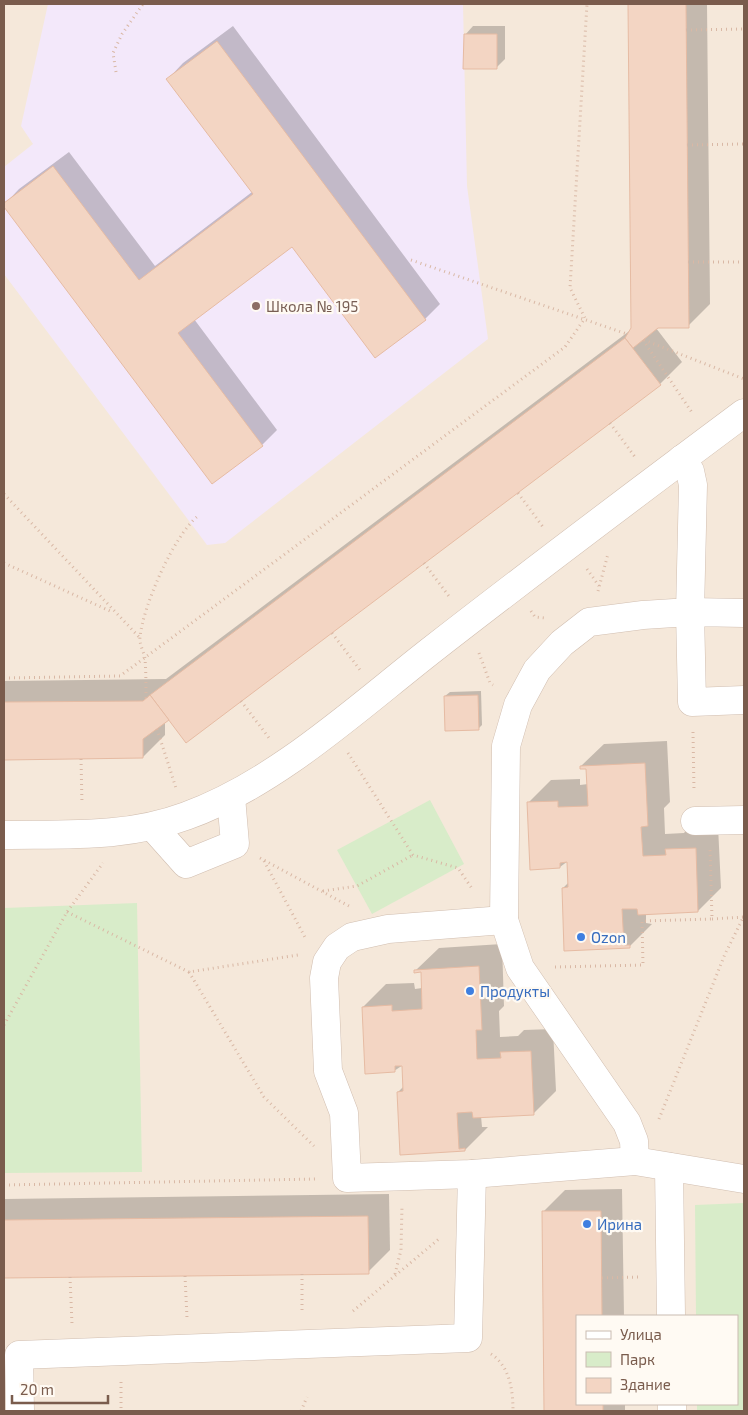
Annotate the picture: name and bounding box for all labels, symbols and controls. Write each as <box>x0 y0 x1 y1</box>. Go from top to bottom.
place label: Школа № 195 <box>266 297 358 315</box>
marker: Школа № 195 <box>250 300 262 312</box>
place label: Ozon <box>591 928 626 946</box>
marker: Ozon <box>575 931 587 943</box>
place label: Продукты <box>480 982 550 1001</box>
marker: Продукты <box>464 985 476 997</box>
place label: Ирина <box>597 1215 642 1233</box>
marker: Ирина <box>581 1218 593 1230</box>
legend <box>576 1315 738 1405</box>
text: Улица <box>620 1325 662 1343</box>
text: Парк <box>620 1350 655 1368</box>
scale bar <box>12 1372 109 1404</box>
text: Здание <box>620 1375 671 1393</box>
text: 20 m <box>20 1380 54 1398</box>

